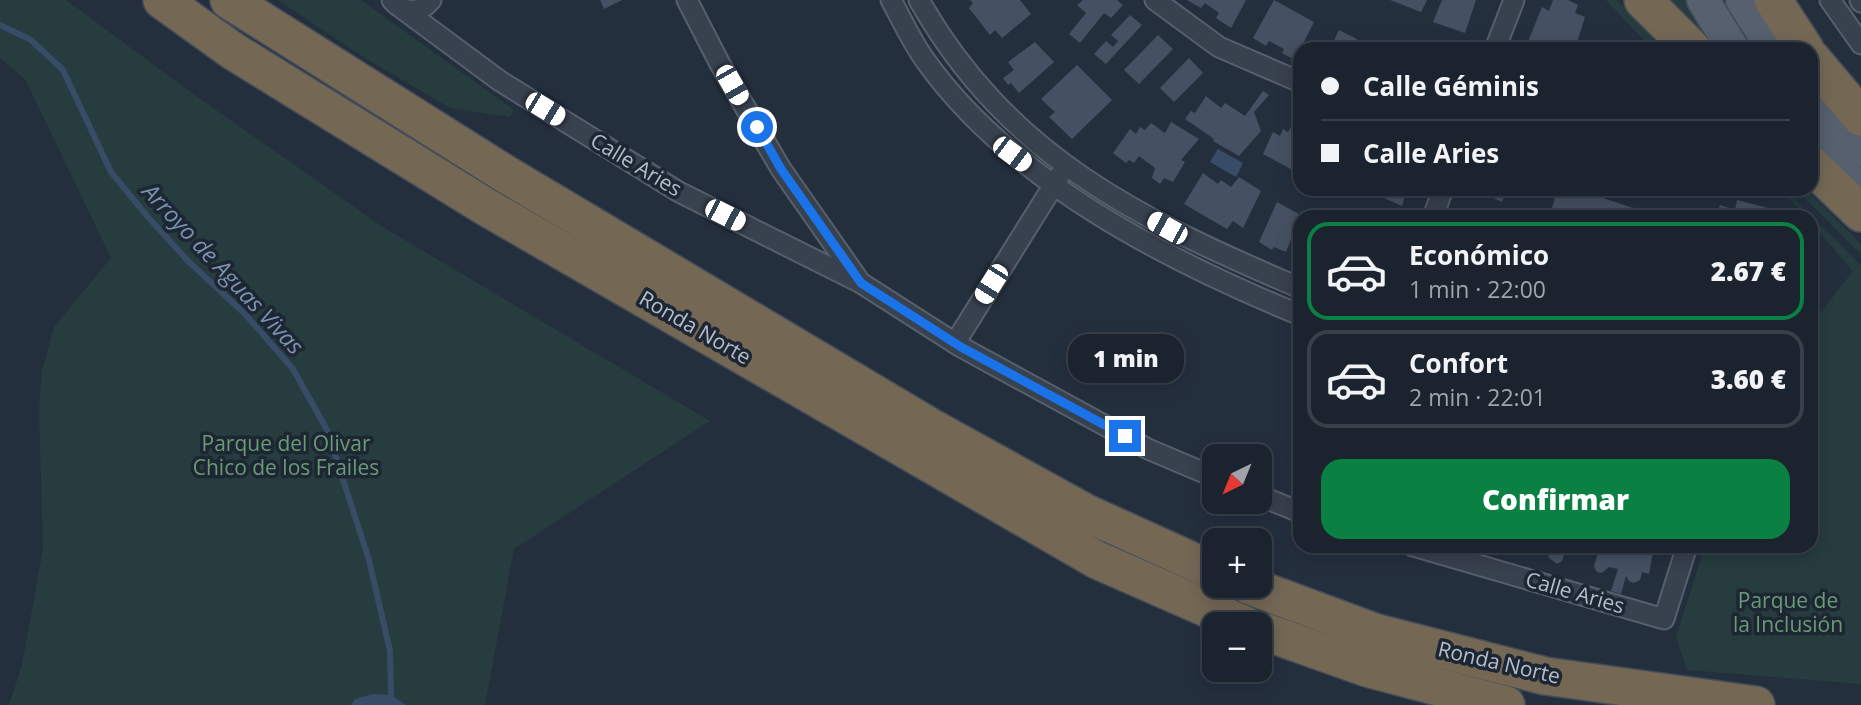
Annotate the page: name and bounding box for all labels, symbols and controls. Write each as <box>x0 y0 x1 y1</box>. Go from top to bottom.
car <box>713 62 752 108</box>
text: Calle Géminis <box>1363 68 1539 104</box>
car <box>522 89 569 129</box>
route start <box>741 111 773 143</box>
street label: Calle Aries <box>586 126 687 202</box>
car <box>989 133 1036 175</box>
text: Calle Aries <box>1363 135 1499 171</box>
water label: Arroyo de Aguas Vivas <box>135 174 312 361</box>
car <box>702 196 749 234</box>
car <box>1144 209 1191 247</box>
text: Económico <box>1409 237 1549 273</box>
icon: car <box>1325 240 1388 303</box>
text: 2.67 € <box>1711 253 1786 289</box>
car <box>971 261 1012 307</box>
text: 1 min · 22:00 <box>1409 273 1546 305</box>
street label: Ronda Norte <box>634 284 757 370</box>
callout: 1 min <box>1067 334 1183 384</box>
text: 1 min <box>1093 342 1159 374</box>
text: Confort <box>1409 345 1508 381</box>
icon: car <box>1325 348 1388 411</box>
text: 3.60 € <box>1711 361 1786 397</box>
text: 2 min · 22:01 <box>1409 381 1546 413</box>
route end <box>1109 420 1141 452</box>
park label: Parque del Olivar Chico de los Frailes <box>193 429 379 481</box>
north arrow <box>1202 444 1272 514</box>
map controls <box>1202 444 1272 682</box>
button: Confirmar <box>1321 459 1790 539</box>
button: + <box>1202 528 1272 598</box>
street label: Calle Aries <box>1523 565 1628 620</box>
park label: Parque de la Inclusión <box>1733 586 1843 638</box>
button: − <box>1202 612 1272 682</box>
street label: Ronda Norte <box>1435 634 1563 690</box>

